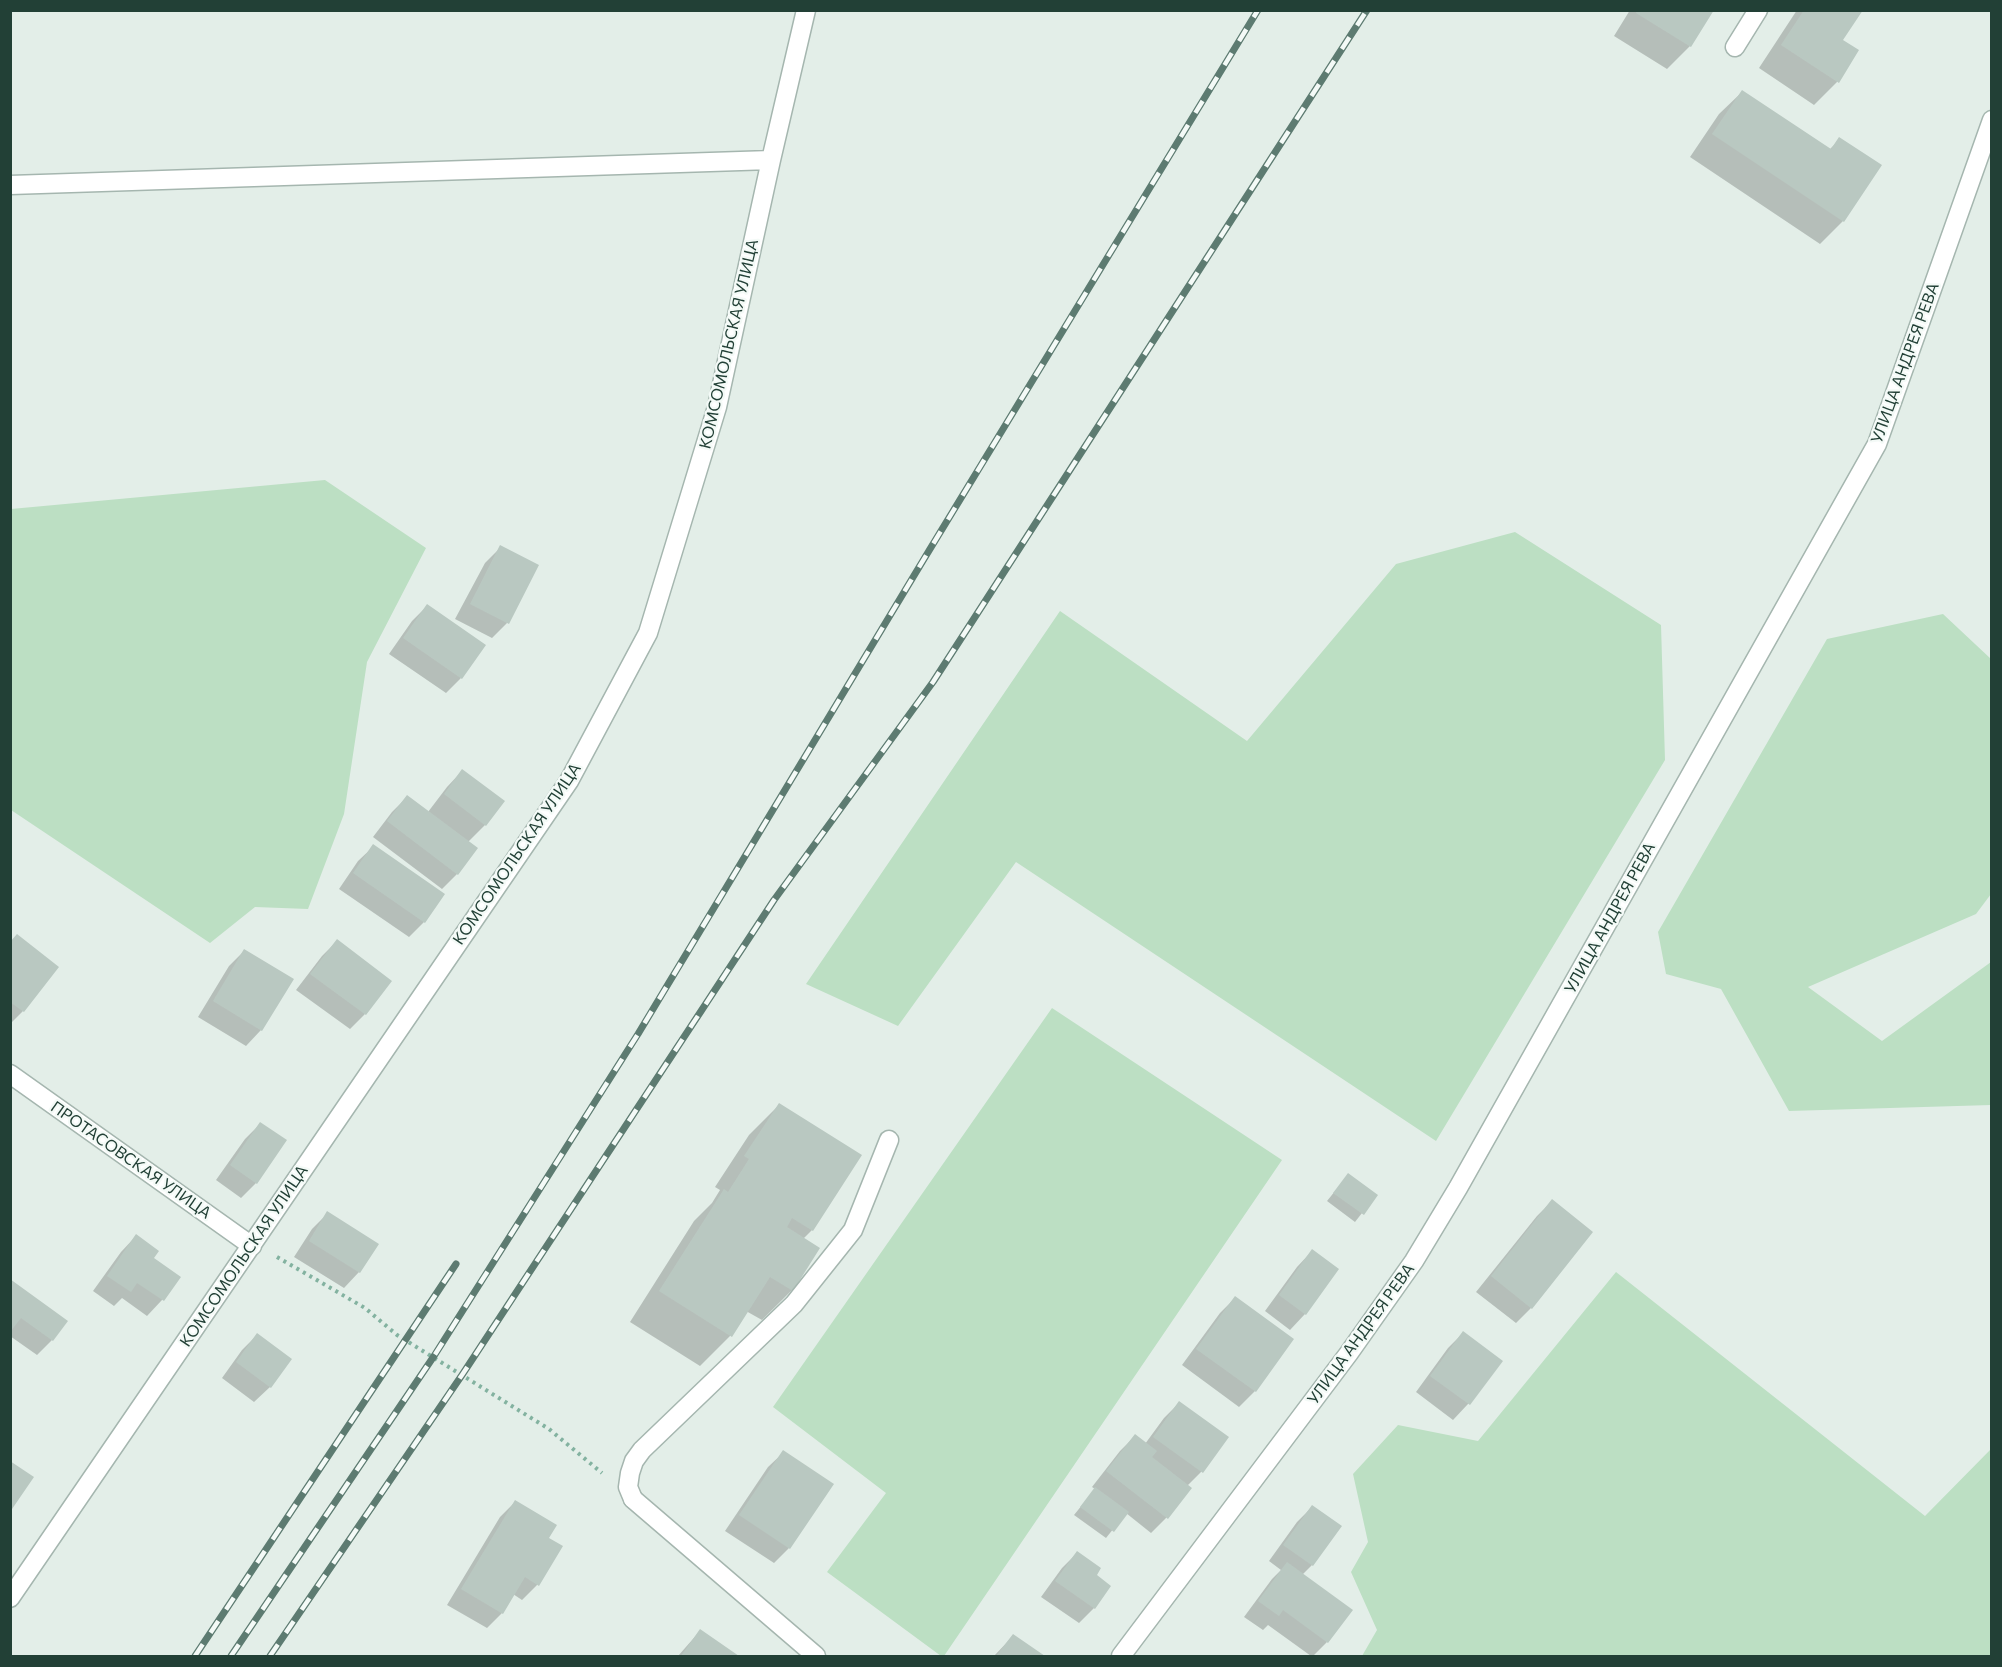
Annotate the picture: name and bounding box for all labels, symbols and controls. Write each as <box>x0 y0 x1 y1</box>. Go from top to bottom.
street label: КОМСОМОЛЬСКАЯ УЛИЦА <box>695 237 763 451</box>
street label: УЛИЦА АНДРЕЯ РЕВА <box>1867 280 1943 446</box>
street label: КОМСОМОЛЬСКАЯ УЛИЦА <box>449 760 585 948</box>
street label: УЛИЦА АНДРЕЯ РЕВА <box>1561 839 1659 997</box>
street label: ПРОТАСОВСКАЯ УЛИЦА <box>47 1097 215 1223</box>
street label: КОМСОМОЛЬСКАЯ УЛИЦА <box>176 1162 312 1350</box>
street label: УЛИЦА АНДРЕЯ РЕВА <box>1303 1260 1419 1408</box>

